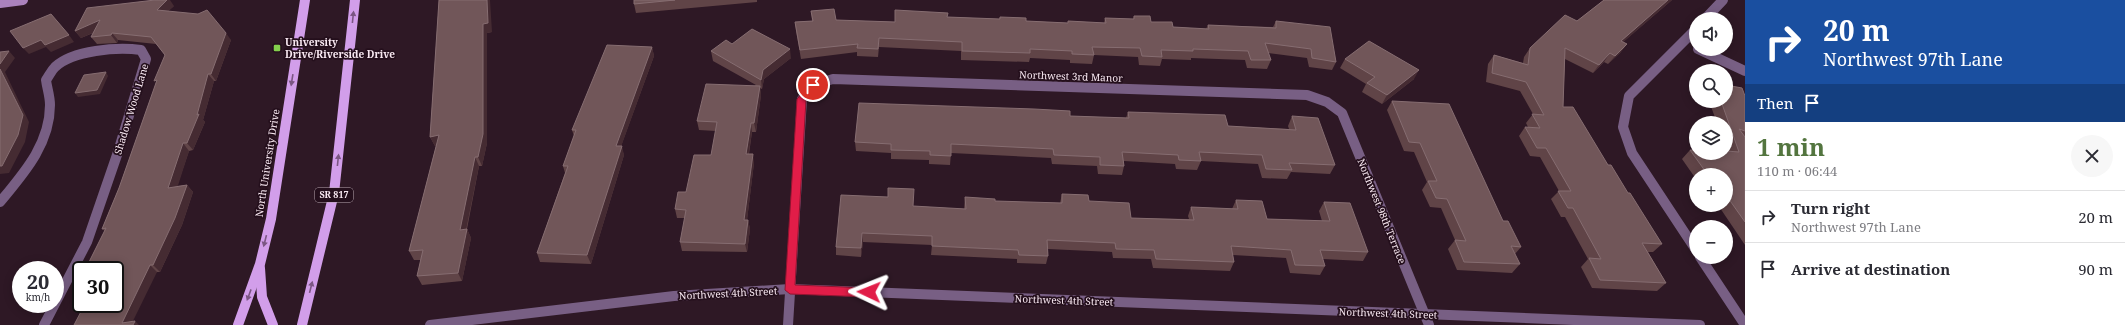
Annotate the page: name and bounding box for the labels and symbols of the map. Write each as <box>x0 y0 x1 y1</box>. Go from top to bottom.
one-way arrow <box>350 11 356 23</box>
place label: University Drive/Riverside Drive <box>285 35 395 61</box>
marker: University Drive/Riverside Drive <box>272 43 282 53</box>
street label: Shadow Wood Lane <box>111 62 151 156</box>
street label: Northwest 3rd Manor <box>1019 67 1123 85</box>
pin <box>796 68 830 102</box>
one-way arrow <box>289 74 295 86</box>
street label: North University Drive <box>252 108 282 218</box>
one-way arrow <box>335 154 341 166</box>
street label: Northwest 98th Terrace <box>1354 156 1410 266</box>
road number: SR 817 <box>315 188 353 202</box>
one-way arrow <box>262 235 268 248</box>
speed limit sign: 30 <box>72 261 124 313</box>
position arrow <box>848 271 890 313</box>
one-way arrow <box>309 281 315 293</box>
street label: Northwest 4th Street <box>678 283 778 303</box>
one-way arrow <box>246 289 252 301</box>
street label: Northwest 4th Street <box>1015 291 1114 309</box>
street label: Northwest 4th Street <box>1339 304 1438 322</box>

